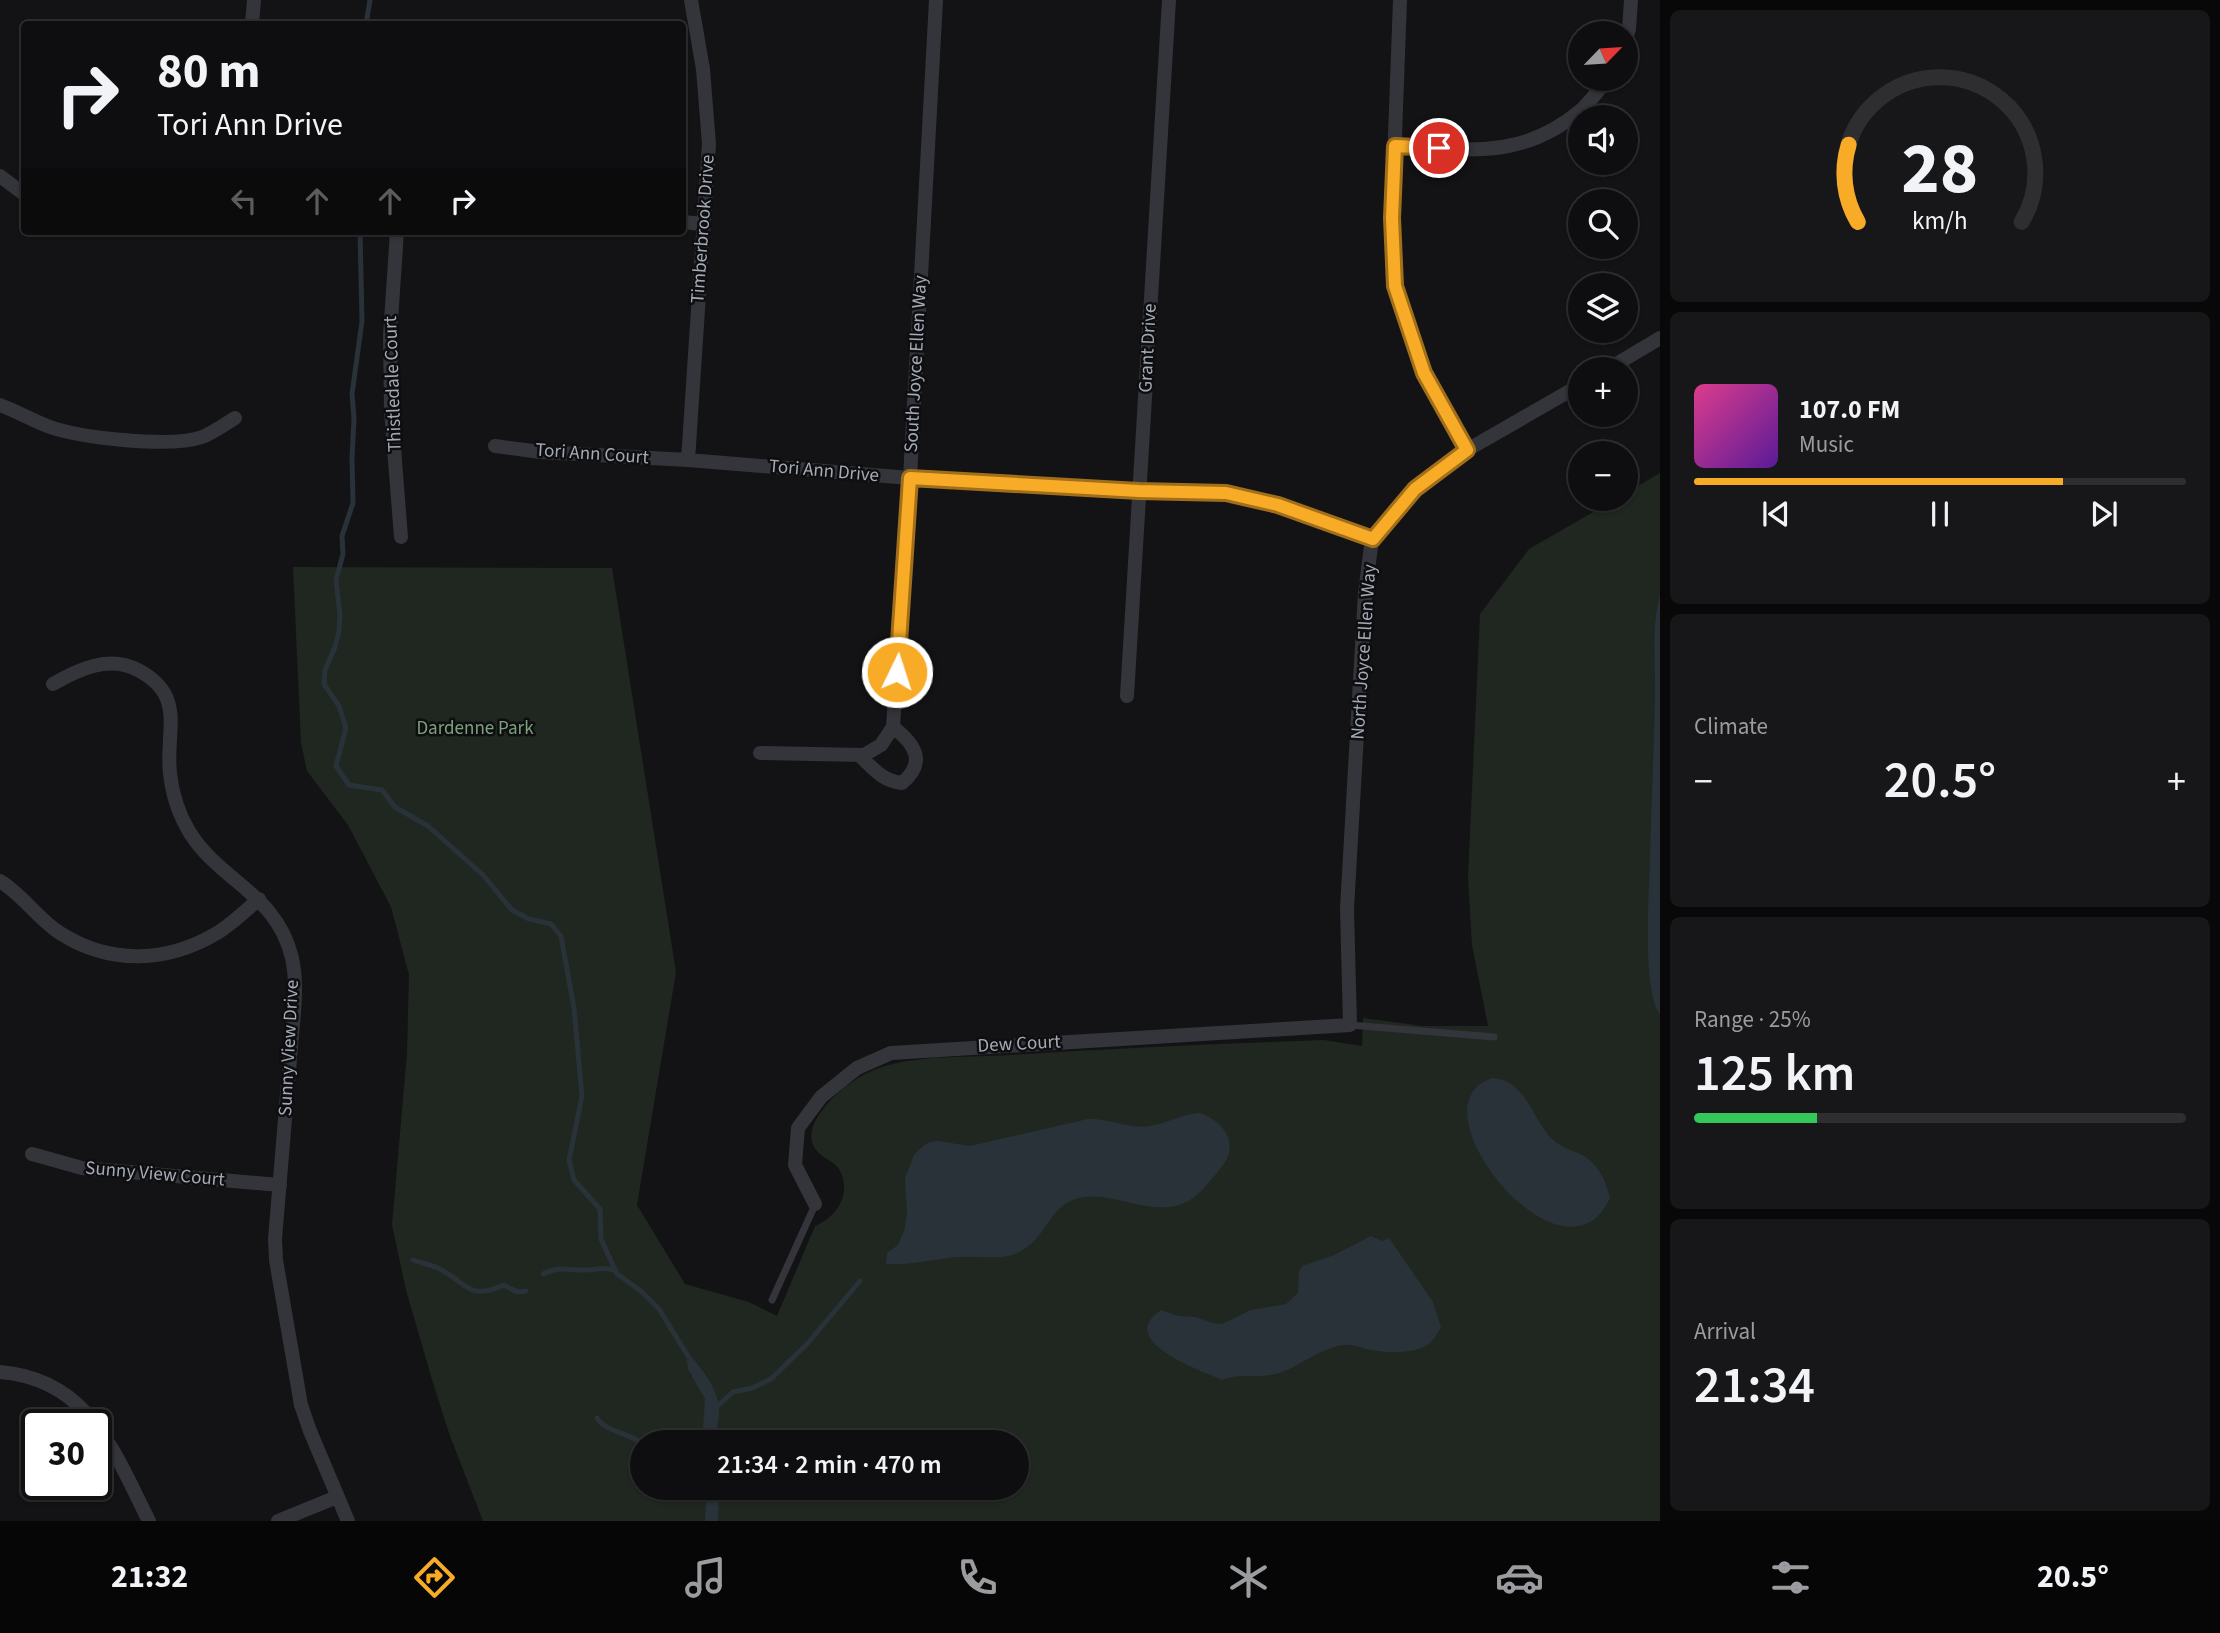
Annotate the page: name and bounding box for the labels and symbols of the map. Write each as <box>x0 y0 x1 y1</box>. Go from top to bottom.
north arrow <box>1568 21 1638 91</box>
pin <box>1409 118 1469 178</box>
street label: Timberbrook Drive <box>684 154 722 304</box>
street label: South Joyce Ellen Way <box>898 275 934 453</box>
street label: Grant Drive <box>1132 303 1164 393</box>
street label: Thistledale Court <box>377 315 409 453</box>
street label: Tori Ann Court <box>534 437 650 471</box>
street label: Tori Ann Drive <box>768 453 880 489</box>
street label: North Joyce Ellen Way <box>1344 563 1384 741</box>
position arrow <box>860 635 934 709</box>
park label: Dardenne Park <box>416 715 534 742</box>
street label: Sunny View Drive <box>272 979 306 1117</box>
street label: Dew Court <box>977 1028 1062 1060</box>
street label: Sunny View Court <box>84 1154 226 1194</box>
speed limit sign: 30 <box>21 1409 112 1500</box>

